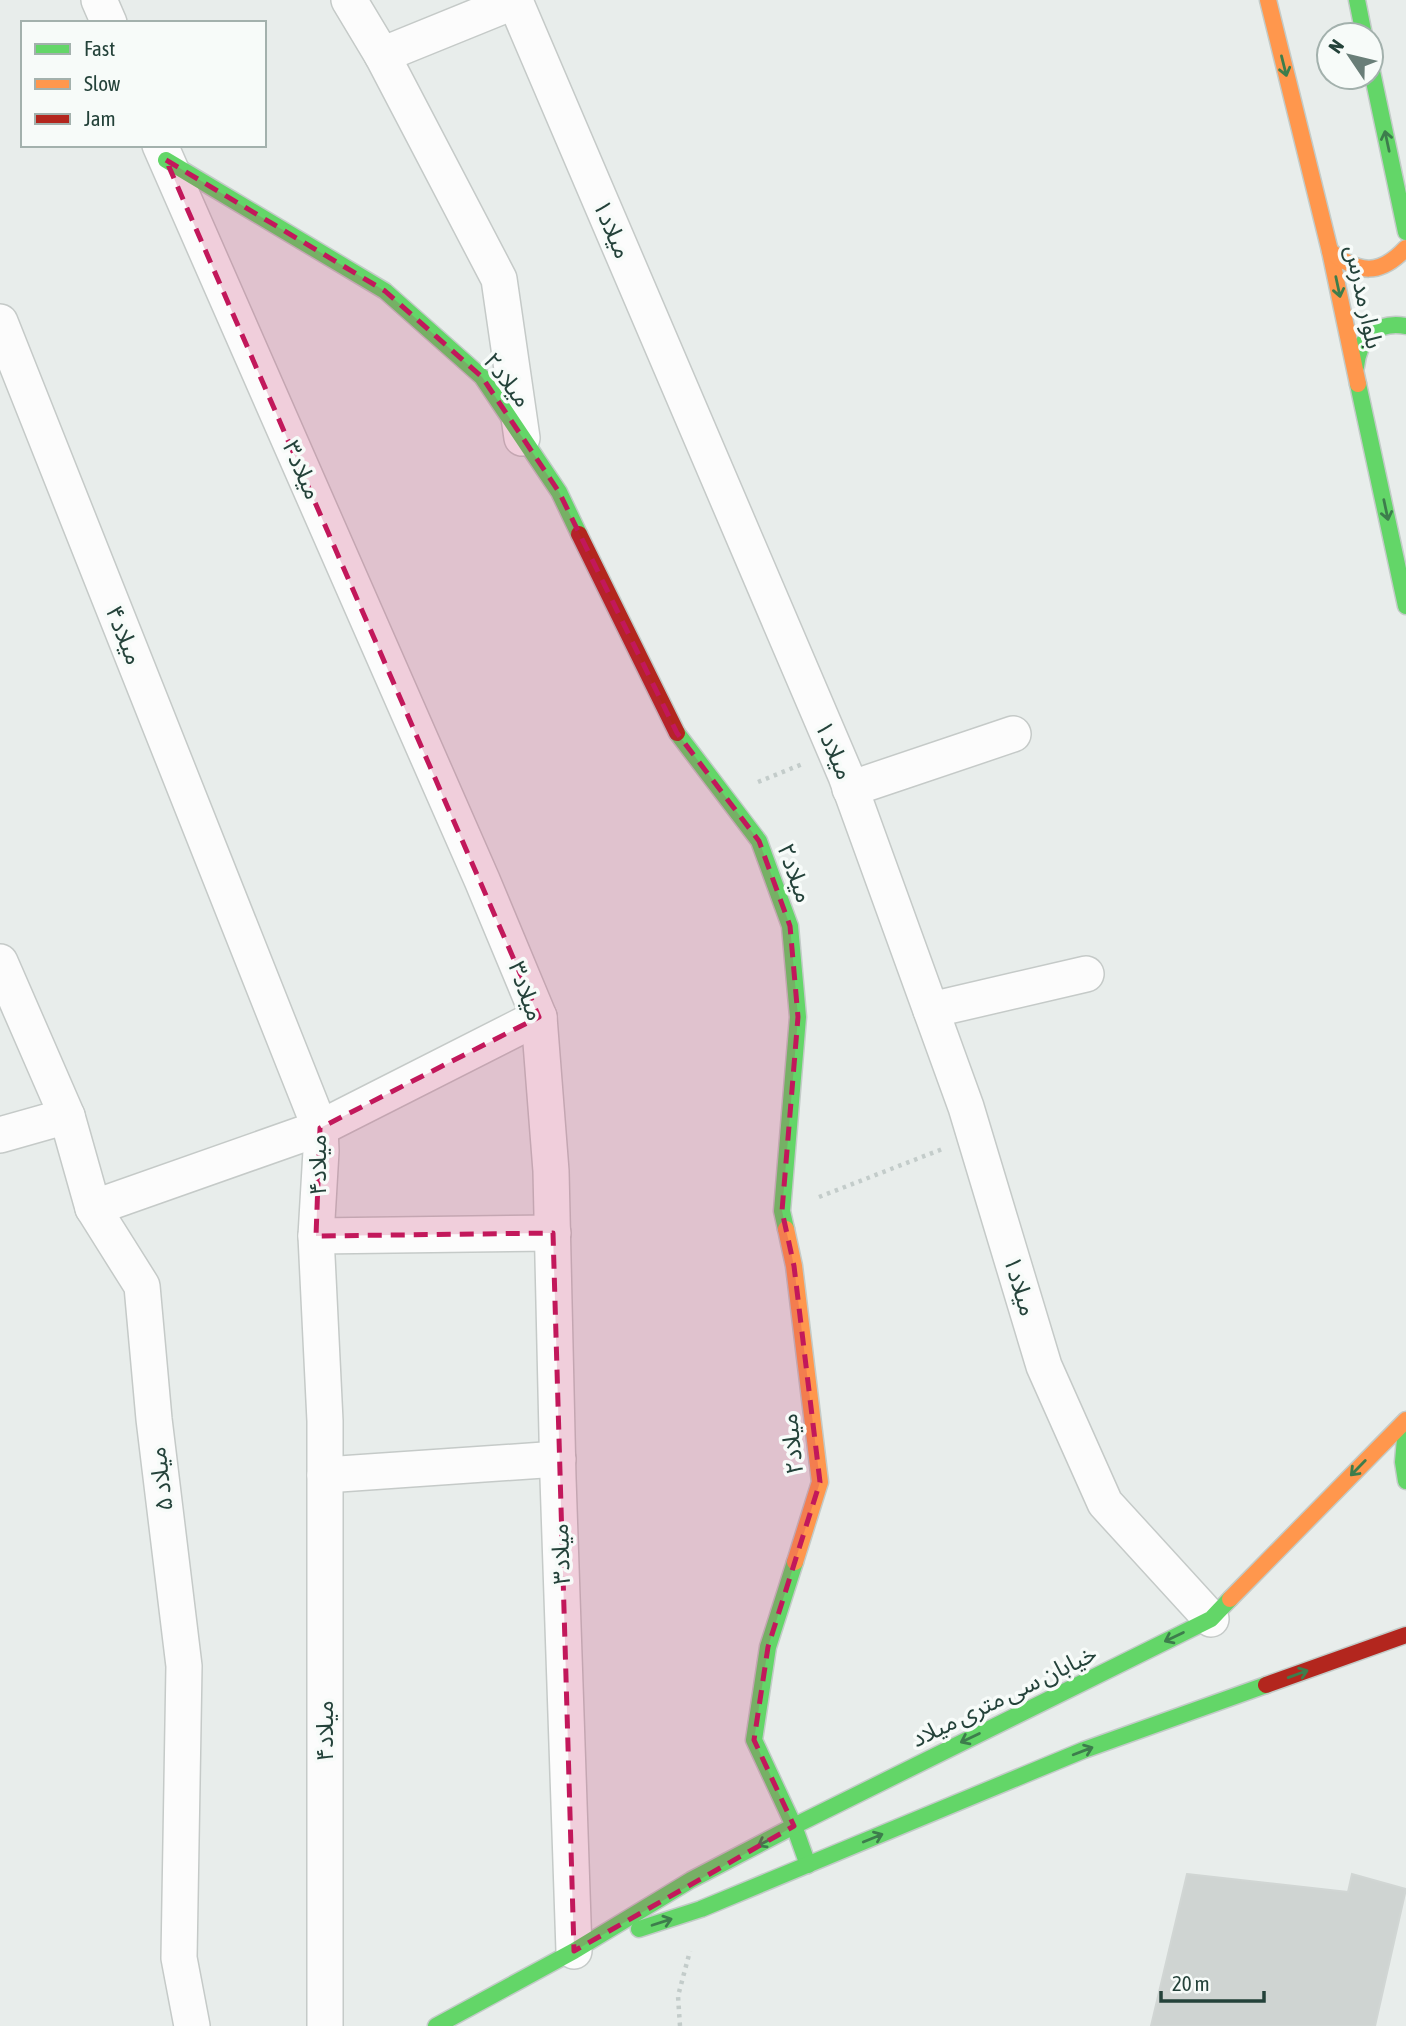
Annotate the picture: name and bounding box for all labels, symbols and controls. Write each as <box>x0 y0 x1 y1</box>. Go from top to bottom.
legend <box>21 21 266 147</box>
north arrow <box>1315 21 1385 91</box>
text: N <box>1324 35 1348 57</box>
text: Fast <box>84 36 115 60</box>
one-way arrow <box>1278 54 1291 77</box>
text: Slow <box>84 71 121 95</box>
text: Jam <box>84 106 116 130</box>
one-way arrow <box>1379 130 1393 153</box>
street label: میلاد۱ <box>588 195 637 262</box>
street label: بلوار مدرس <box>1339 243 1389 351</box>
one-way arrow <box>1332 275 1346 298</box>
street label: میلاد۲ <box>478 347 537 412</box>
street label: میلاد۳ <box>278 436 327 503</box>
one-way arrow <box>1379 498 1393 521</box>
street label: میلاد۴ <box>100 601 148 668</box>
street label: میلاد۱ <box>810 716 859 783</box>
street label: میلاد۲ <box>772 839 819 906</box>
street label: میلاد۳ <box>503 957 550 1024</box>
street label: میلاد۴ <box>304 1134 331 1196</box>
street label: میلاد۱ <box>999 1253 1042 1319</box>
street label: میلاد۲ <box>775 1412 808 1476</box>
street label: میلاد ۵ <box>143 1445 178 1513</box>
one-way arrow <box>1350 1460 1367 1477</box>
street label: میلاد۳ <box>546 1523 575 1585</box>
one-way arrow <box>1164 1631 1185 1645</box>
street label: خیابان سی متری میلاد <box>907 1639 1101 1753</box>
one-way arrow <box>1286 1667 1308 1679</box>
street label: میلاد۴ <box>311 1700 338 1762</box>
one-way arrow <box>960 1732 981 1746</box>
one-way arrow <box>1072 1743 1094 1756</box>
one-way arrow <box>862 1830 883 1843</box>
one-way arrow <box>757 1834 777 1848</box>
one-way arrow <box>651 1915 673 1928</box>
scale bar <box>1161 1960 1264 2004</box>
text: 20 m <box>1172 1971 1210 1995</box>

